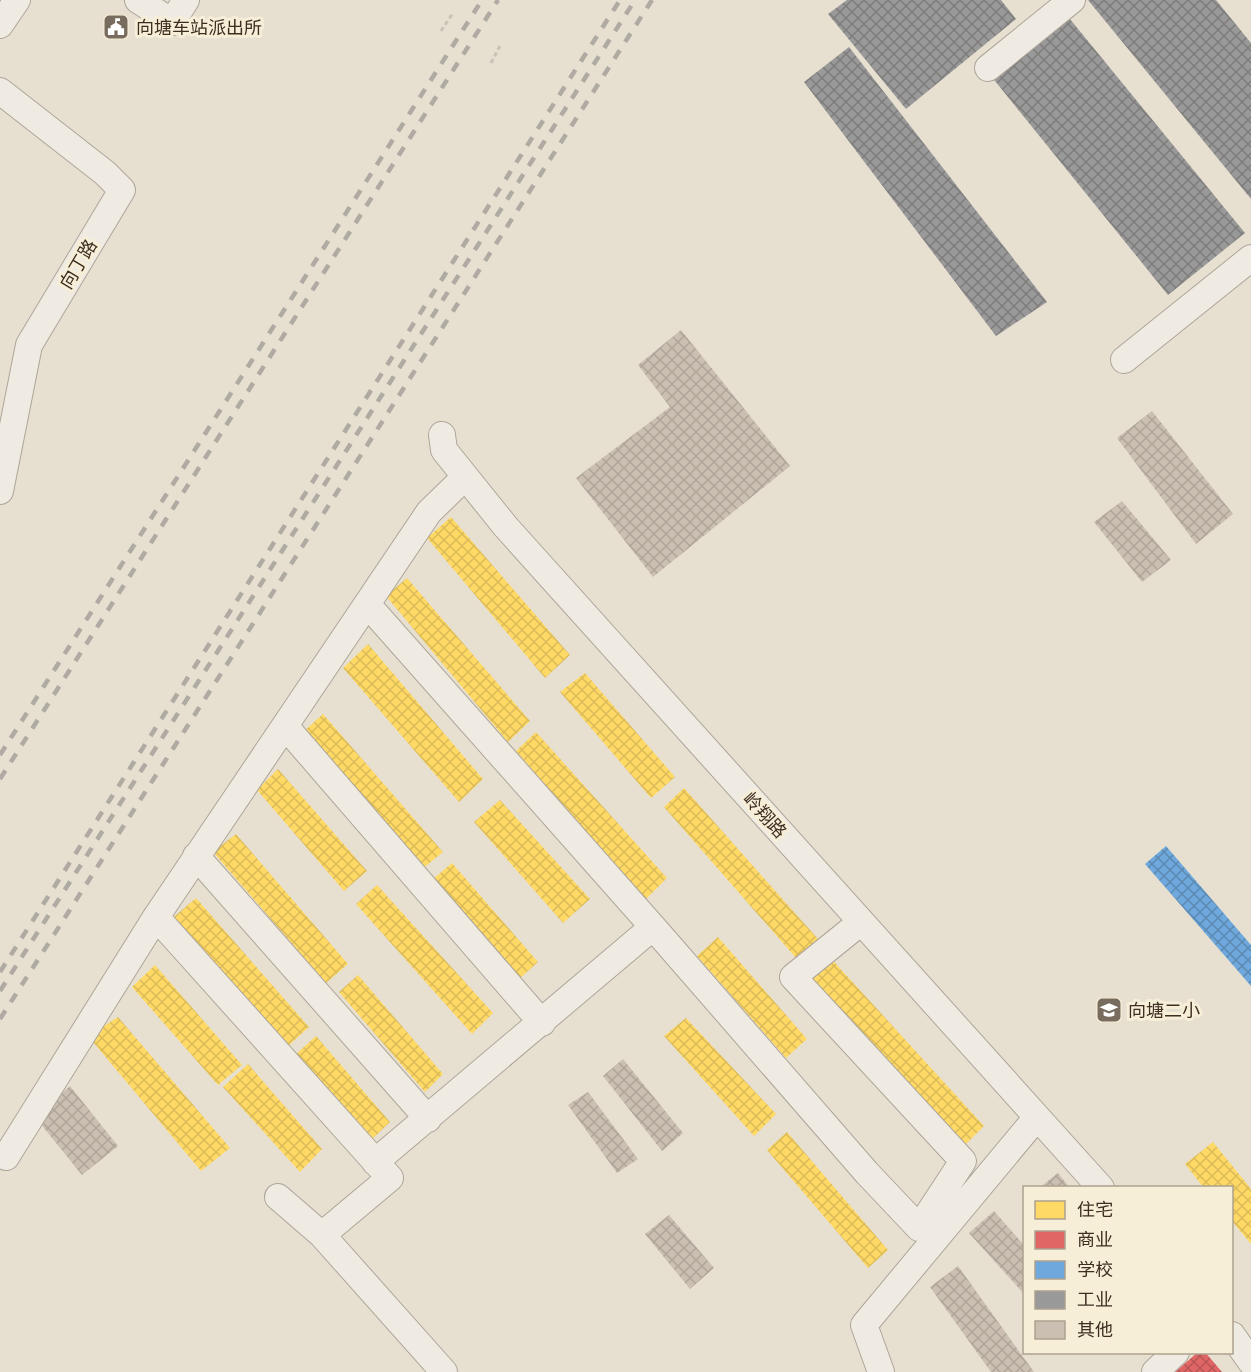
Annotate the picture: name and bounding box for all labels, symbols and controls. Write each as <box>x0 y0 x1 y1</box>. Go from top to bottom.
public building icon: 向塘车站派出所 <box>101 12 131 42</box>
place label: 向塘车站派出所 <box>136 16 262 39</box>
street label: 向丁路 <box>54 235 102 293</box>
street label: 岭翔路 <box>738 787 792 843</box>
school or university icon: 向塘二小 <box>1094 995 1124 1025</box>
place label: 向塘二小 <box>1128 999 1200 1022</box>
legend <box>1023 1186 1233 1354</box>
text: 住宅 <box>1077 1198 1113 1221</box>
text: 商业 <box>1077 1228 1113 1251</box>
text: 学校 <box>1077 1258 1113 1281</box>
text: 工业 <box>1077 1288 1113 1311</box>
text: 其他 <box>1077 1318 1113 1341</box>

